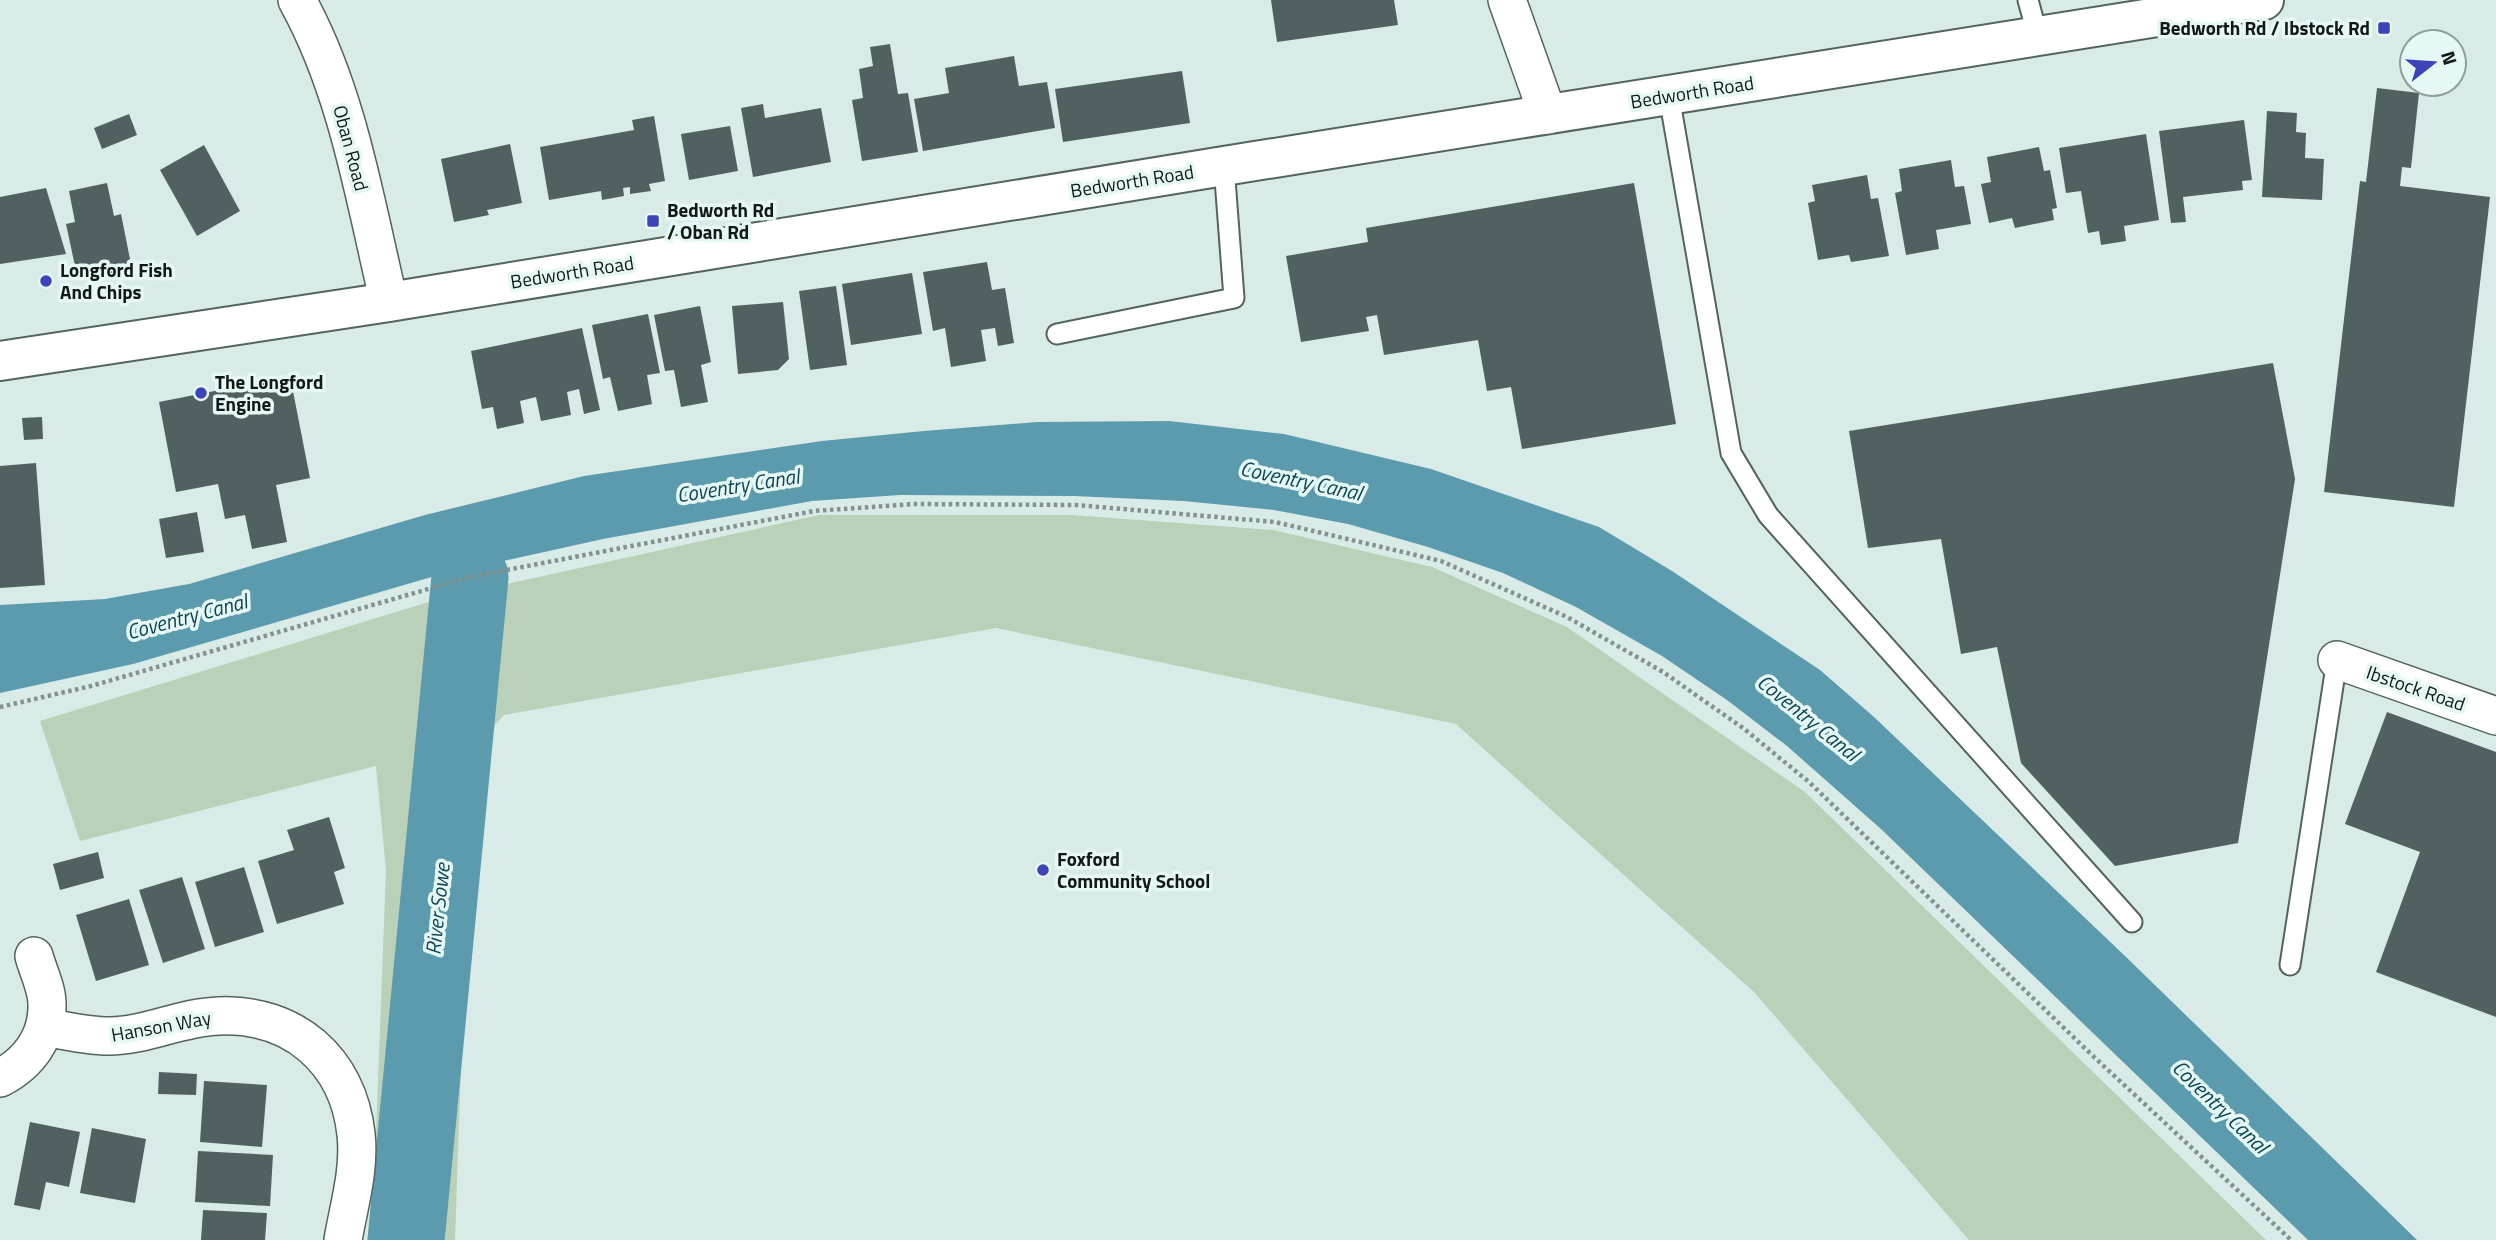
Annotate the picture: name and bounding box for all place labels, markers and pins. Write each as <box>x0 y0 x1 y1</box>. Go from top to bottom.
place label: Bedworth Rd / Ibstock Rd <box>2159 13 2370 42</box>
marker: Bedworth Rd / Ibstock Rd <box>2376 20 2392 36</box>
place label: Bedworth Rd / Oban Rd <box>667 195 774 246</box>
marker: Bedworth Rd / Oban Rd <box>645 213 661 229</box>
place label: Longford Fish And Chips <box>60 255 173 306</box>
marker: Longford Fish And Chips <box>38 273 54 289</box>
place label: The Longford Engine <box>215 367 323 418</box>
marker: The Longford Engine <box>193 385 209 401</box>
place label: Foxford Community School <box>1057 844 1210 895</box>
marker: Foxford Community School <box>1035 862 1051 878</box>

